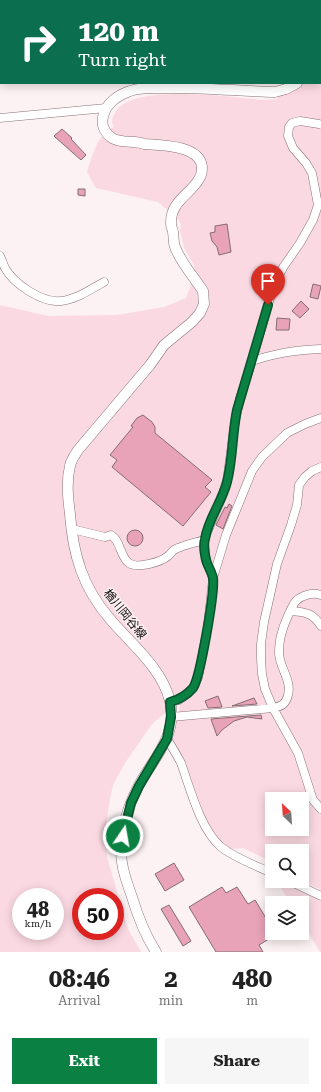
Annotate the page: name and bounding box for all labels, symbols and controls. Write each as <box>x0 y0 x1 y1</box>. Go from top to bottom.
text: 120 m <box>78 15 159 48</box>
icon: right <box>12 16 64 68</box>
text: Turn right <box>78 49 166 70</box>
pin <box>251 264 285 305</box>
icon: arrive <box>257 270 279 292</box>
street label: 楢川岡谷線 <box>101 586 149 642</box>
north arrow <box>265 792 309 836</box>
map controls <box>265 792 309 940</box>
position arrow <box>102 815 144 857</box>
button: search <box>265 844 309 888</box>
speed limit sign: 50 <box>72 888 124 940</box>
button: layers <box>265 896 309 940</box>
text: 48 <box>27 897 49 921</box>
text: km/h <box>25 918 51 929</box>
text: 08:46 <box>49 965 110 993</box>
text: 2 <box>164 965 178 993</box>
text: 480 <box>232 965 272 993</box>
text: Arrival <box>58 993 101 1008</box>
text: min <box>159 993 183 1008</box>
text: m <box>246 993 258 1008</box>
button: Exit <box>12 1038 157 1084</box>
button: Share <box>165 1038 309 1084</box>

